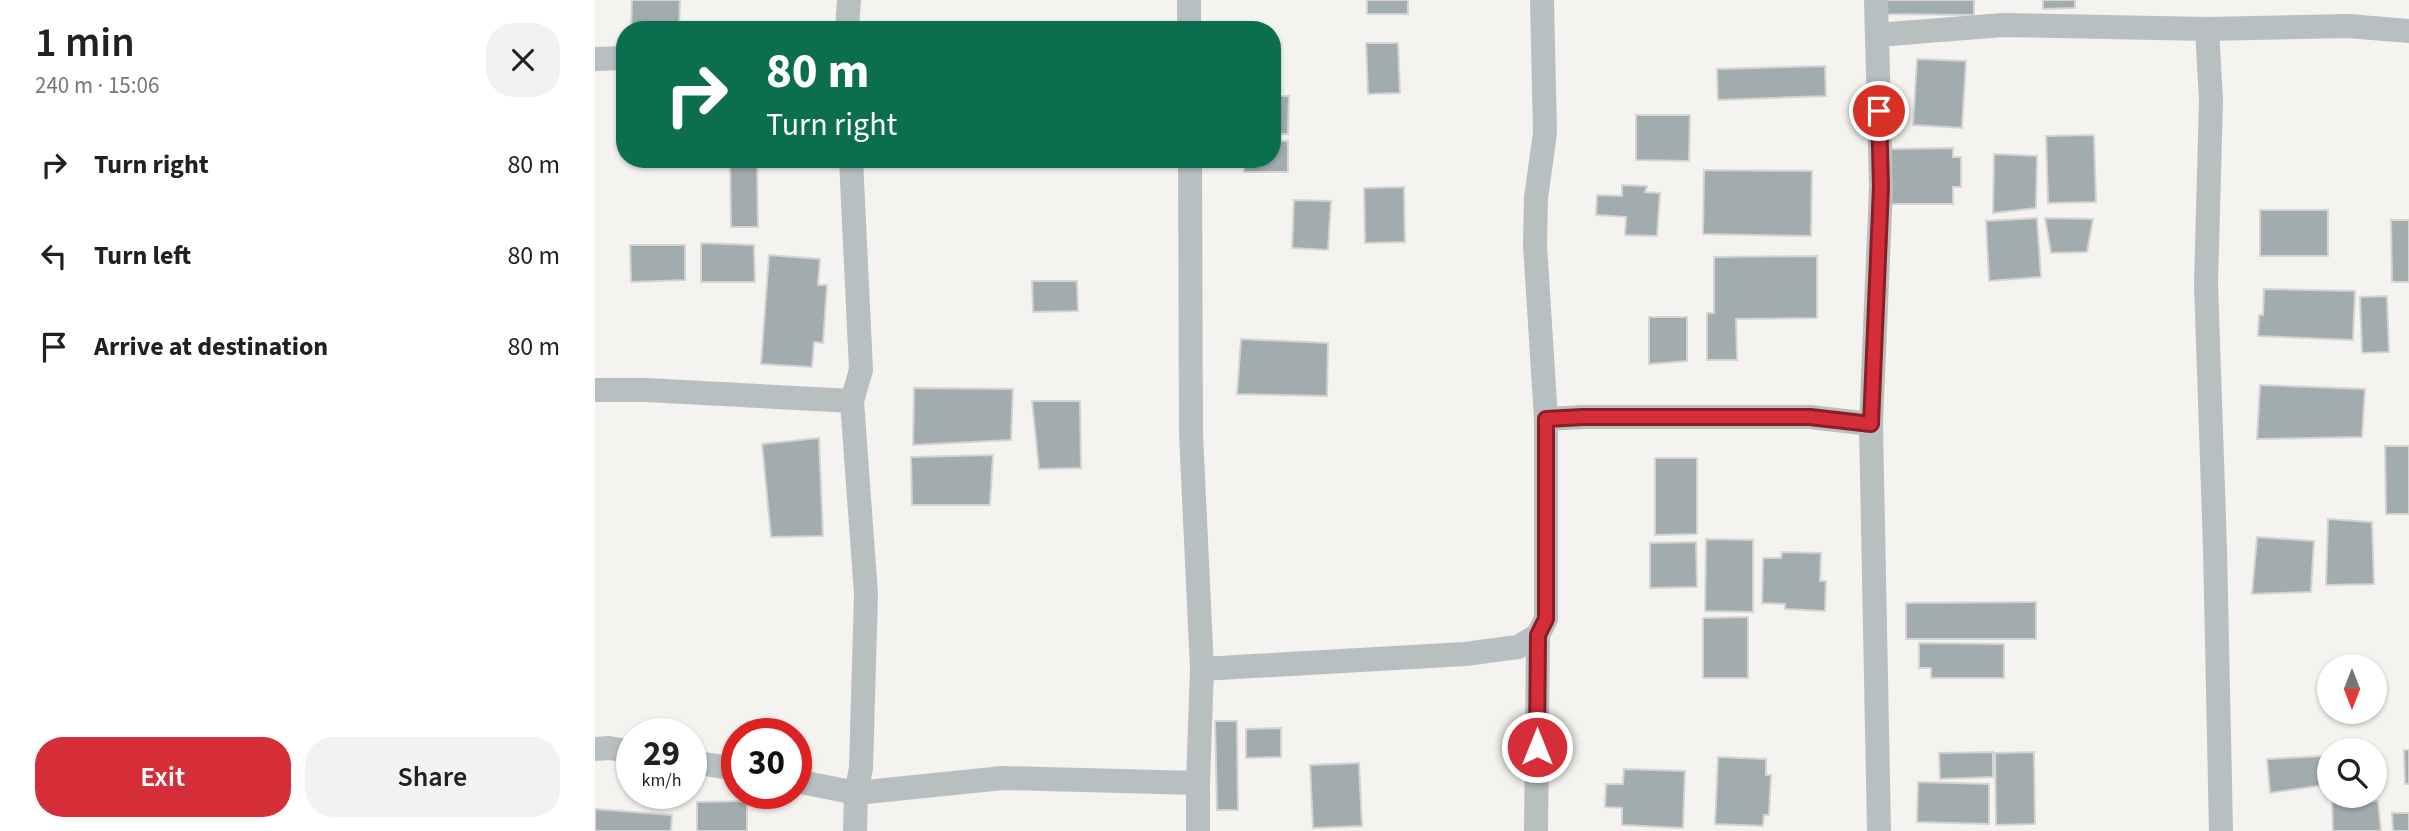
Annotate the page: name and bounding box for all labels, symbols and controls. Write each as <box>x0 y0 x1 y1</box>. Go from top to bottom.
text: 1 min <box>35 13 135 73</box>
button: close <box>486 23 560 97</box>
text: 80 m <box>766 37 870 107</box>
icon: right <box>651 49 742 140</box>
text: 240 m · 15:06 <box>35 69 159 102</box>
pin <box>1849 81 1909 141</box>
icon: arrive <box>1860 92 1898 130</box>
text: Turn right <box>766 102 897 148</box>
icon: right <box>35 146 73 184</box>
text: Turn right <box>94 146 209 183</box>
text: 80 m <box>507 146 560 183</box>
icon: left <box>35 237 73 275</box>
text: Turn left <box>94 237 191 274</box>
text: 80 m <box>507 237 560 274</box>
icon: arrive <box>35 328 73 366</box>
text: Arrive at destination <box>94 328 328 365</box>
text: 80 m <box>507 328 560 365</box>
north arrow <box>2317 654 2387 724</box>
map controls <box>2317 654 2387 808</box>
position arrow <box>1500 710 1574 784</box>
speed limit sign: 30 <box>721 718 812 809</box>
text: 29 <box>643 729 680 779</box>
button: Exit <box>35 737 291 817</box>
button: Share <box>305 737 560 817</box>
button: search <box>2317 738 2387 808</box>
text: km/h <box>642 768 681 793</box>

